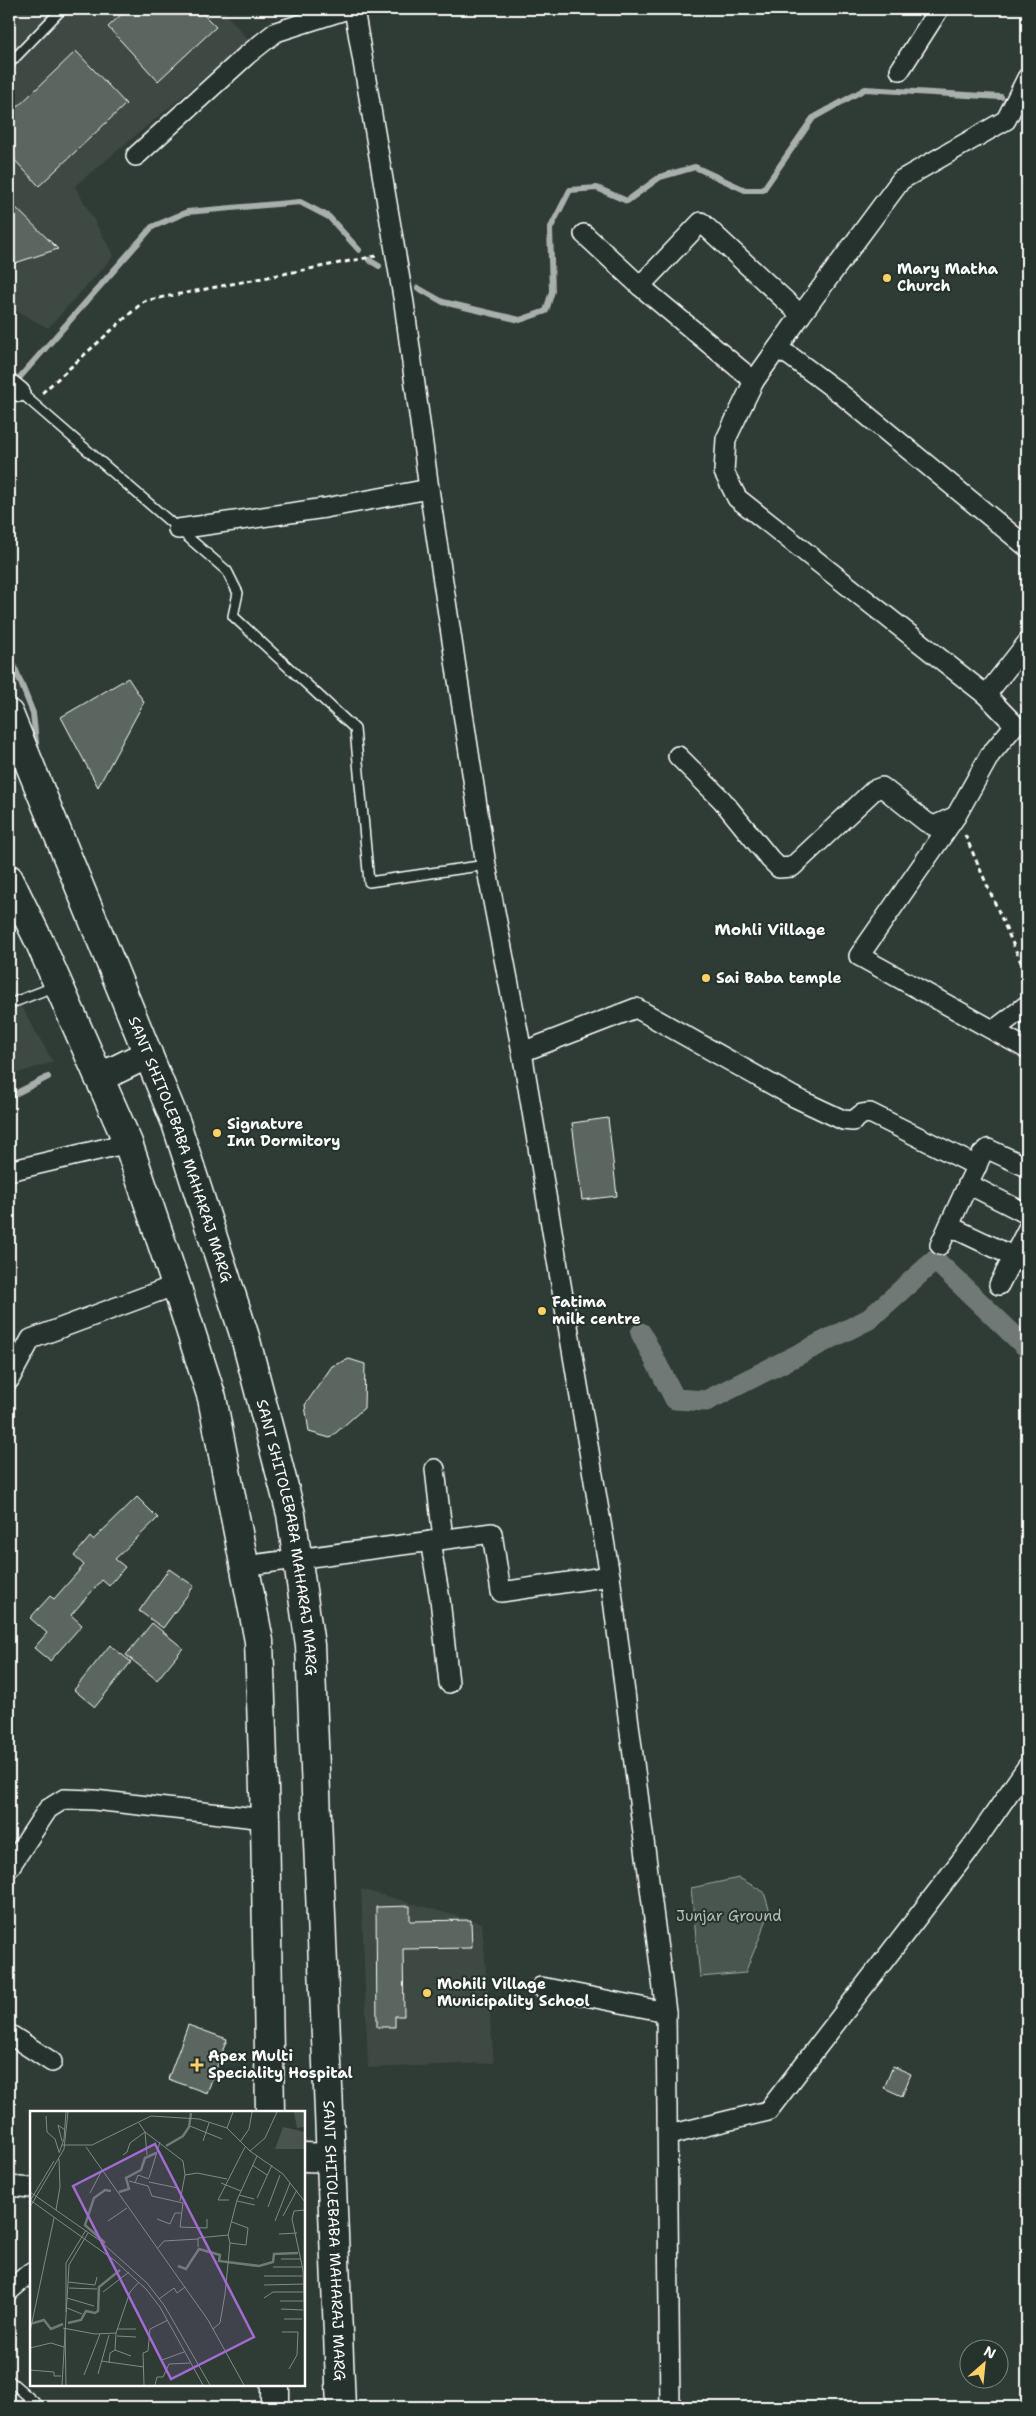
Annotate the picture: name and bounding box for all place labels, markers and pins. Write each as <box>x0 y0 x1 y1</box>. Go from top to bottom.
place label: Mary Matha Church <box>897 259 999 296</box>
marker: Mary Matha Church <box>881 272 893 284</box>
place label: Sai Baba temple <box>716 968 842 988</box>
marker: Sai Baba temple <box>700 972 712 984</box>
place label: Signature Inn Dormitory <box>227 1114 340 1151</box>
marker: Signature Inn Dormitory <box>211 1127 223 1139</box>
place label: Fatima milk centre <box>552 1292 641 1329</box>
marker: Fatima milk centre <box>536 1305 548 1317</box>
place label: Mohili Village Municipality School <box>437 1974 590 2011</box>
marker: Mohili Village Municipality School <box>421 1987 433 1999</box>
place label: Apex Multi Speciality Hospital <box>208 2046 353 2083</box>
marker: Apex Multi Speciality Hospital <box>190 2058 204 2072</box>

